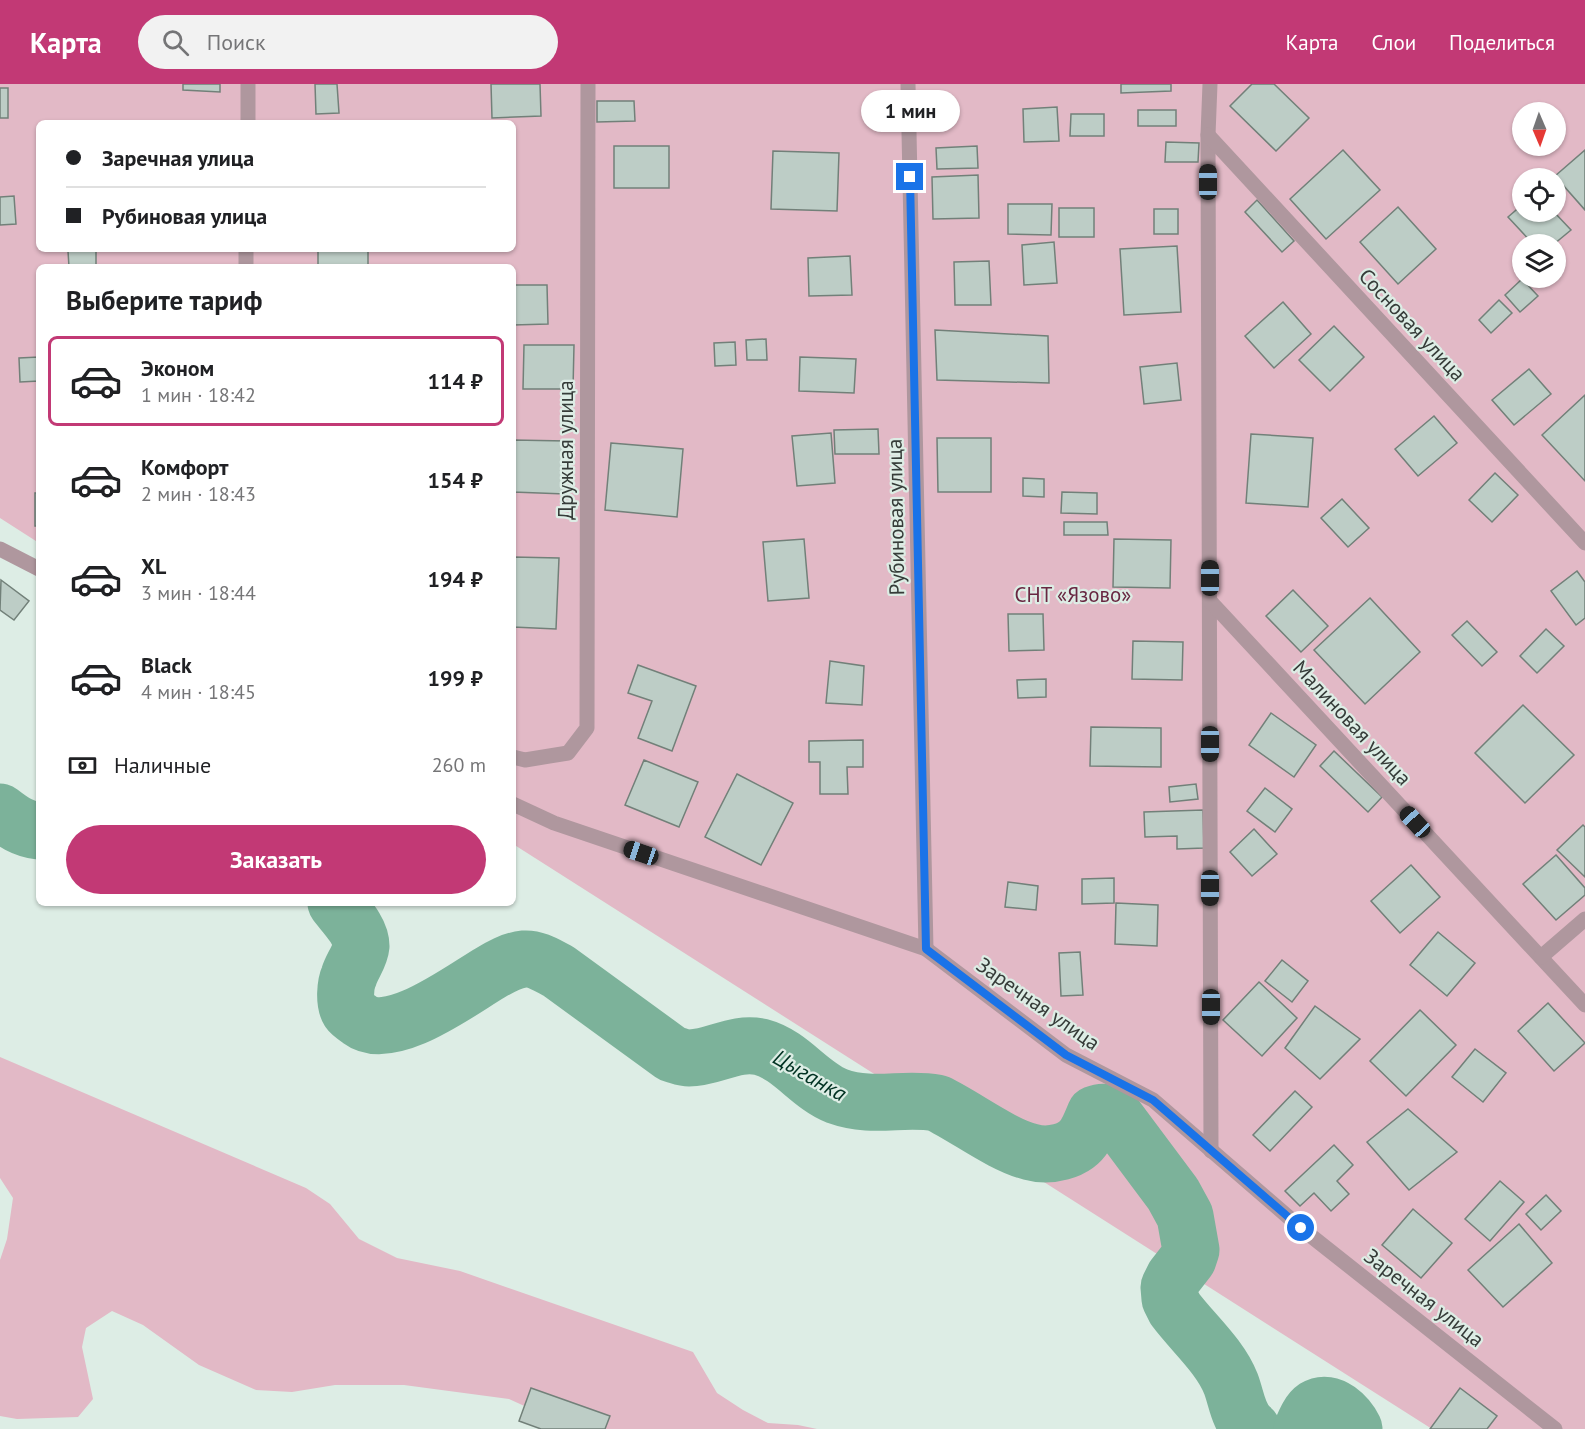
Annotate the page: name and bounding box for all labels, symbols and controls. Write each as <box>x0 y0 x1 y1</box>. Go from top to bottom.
search box <box>138 15 558 69</box>
text: Карта <box>30 24 102 61</box>
icon: search <box>159 26 192 59</box>
text: Поиск <box>207 28 266 56</box>
text: Карта <box>1285 29 1338 56</box>
text: Слои <box>1371 29 1416 56</box>
text: Поделиться <box>1449 29 1555 56</box>
callout: 1 мин <box>860 90 960 132</box>
text: 1 мин <box>885 98 936 124</box>
north arrow <box>1512 102 1566 156</box>
map controls <box>1512 102 1566 288</box>
text: Заречная улица <box>102 144 254 172</box>
route end <box>896 163 923 190</box>
car <box>1199 164 1217 200</box>
button: locate <box>1512 168 1566 222</box>
text: Рубиновая улица <box>102 202 267 230</box>
button: layers <box>1512 234 1566 288</box>
street label: Сосновая улица <box>1353 263 1472 387</box>
text: Выберите тариф <box>66 283 262 317</box>
icon: car <box>69 354 123 408</box>
text: Эконом <box>141 354 214 382</box>
text: 114 ₽ <box>428 367 483 395</box>
street label: Дружная улица <box>552 380 579 520</box>
text: 1 мин · 18:42 <box>141 382 256 408</box>
street label: Рубиновая улица <box>881 438 910 596</box>
icon: car <box>69 453 123 507</box>
text: Комфорт <box>141 453 229 481</box>
text: 154 ₽ <box>428 466 483 494</box>
text: 2 мин · 18:43 <box>141 481 256 507</box>
icon: car <box>69 552 123 606</box>
text: XL <box>141 552 166 580</box>
car <box>1201 560 1219 596</box>
text: 194 ₽ <box>428 565 483 593</box>
text: 3 мин · 18:44 <box>141 580 256 606</box>
park label: СНТ «Язово» <box>1015 581 1131 608</box>
icon: car <box>69 651 123 705</box>
text: Black <box>141 651 192 679</box>
street label: Малиновая улица <box>1287 654 1417 791</box>
text: 199 ₽ <box>428 664 483 692</box>
text: 4 мин · 18:45 <box>141 679 256 705</box>
car <box>1201 726 1219 762</box>
icon: cash <box>66 749 99 782</box>
text: Наличные <box>114 751 211 779</box>
text: 260 m <box>432 752 486 778</box>
car <box>1396 803 1434 841</box>
button: Заказать <box>66 825 486 894</box>
car <box>621 839 661 867</box>
car <box>1201 870 1219 906</box>
street label: Заречная улица <box>971 951 1105 1056</box>
car <box>1202 989 1220 1025</box>
water label: Цыганка <box>768 1043 852 1107</box>
route start <box>1287 1214 1314 1241</box>
street label: Заречная улица <box>1359 1242 1490 1353</box>

